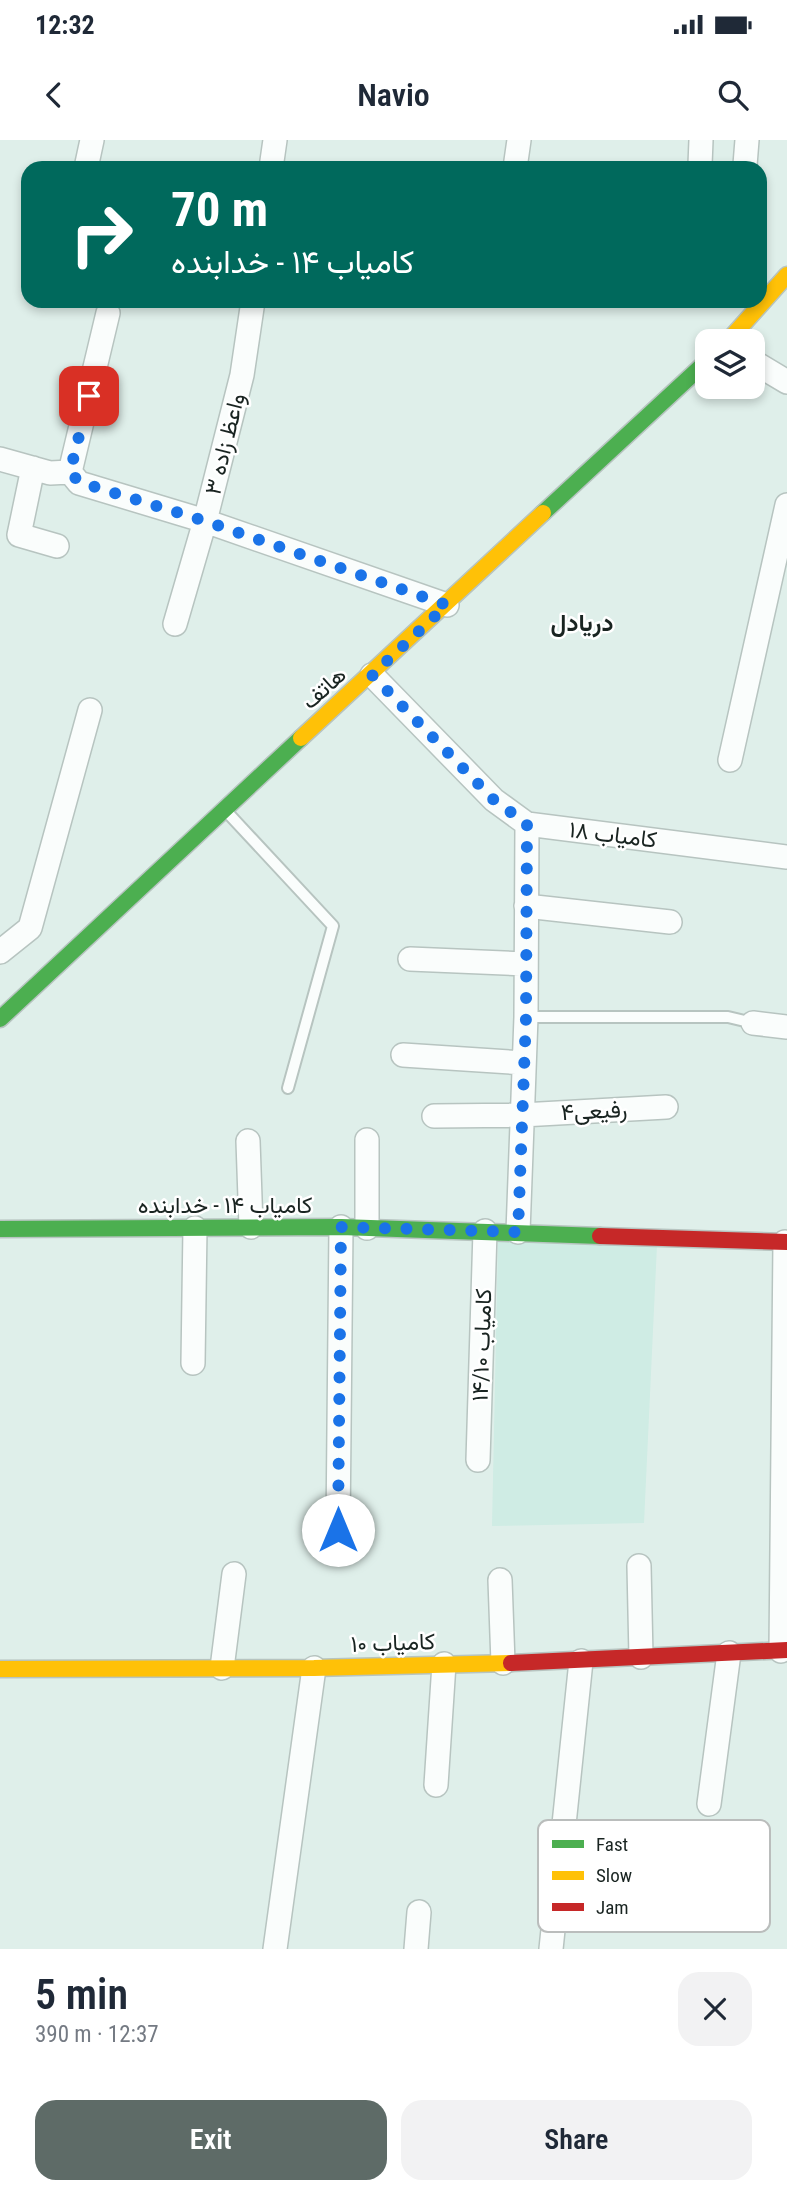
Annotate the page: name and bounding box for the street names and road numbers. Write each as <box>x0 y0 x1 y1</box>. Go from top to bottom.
street label: واعظ زاده ۳ <box>199 390 252 498</box>
street label: هاتف <box>296 661 352 715</box>
street label: کامیاب ۱۸ <box>567 816 659 854</box>
street label: رفیعی۴ <box>560 1096 628 1127</box>
street label: کامیاب ۱۴ - خدابنده <box>138 1192 312 1219</box>
street label: کامیاب ۱۴/۱۰ <box>467 1288 497 1402</box>
street label: کامیاب ۱۰ <box>350 1628 436 1658</box>

